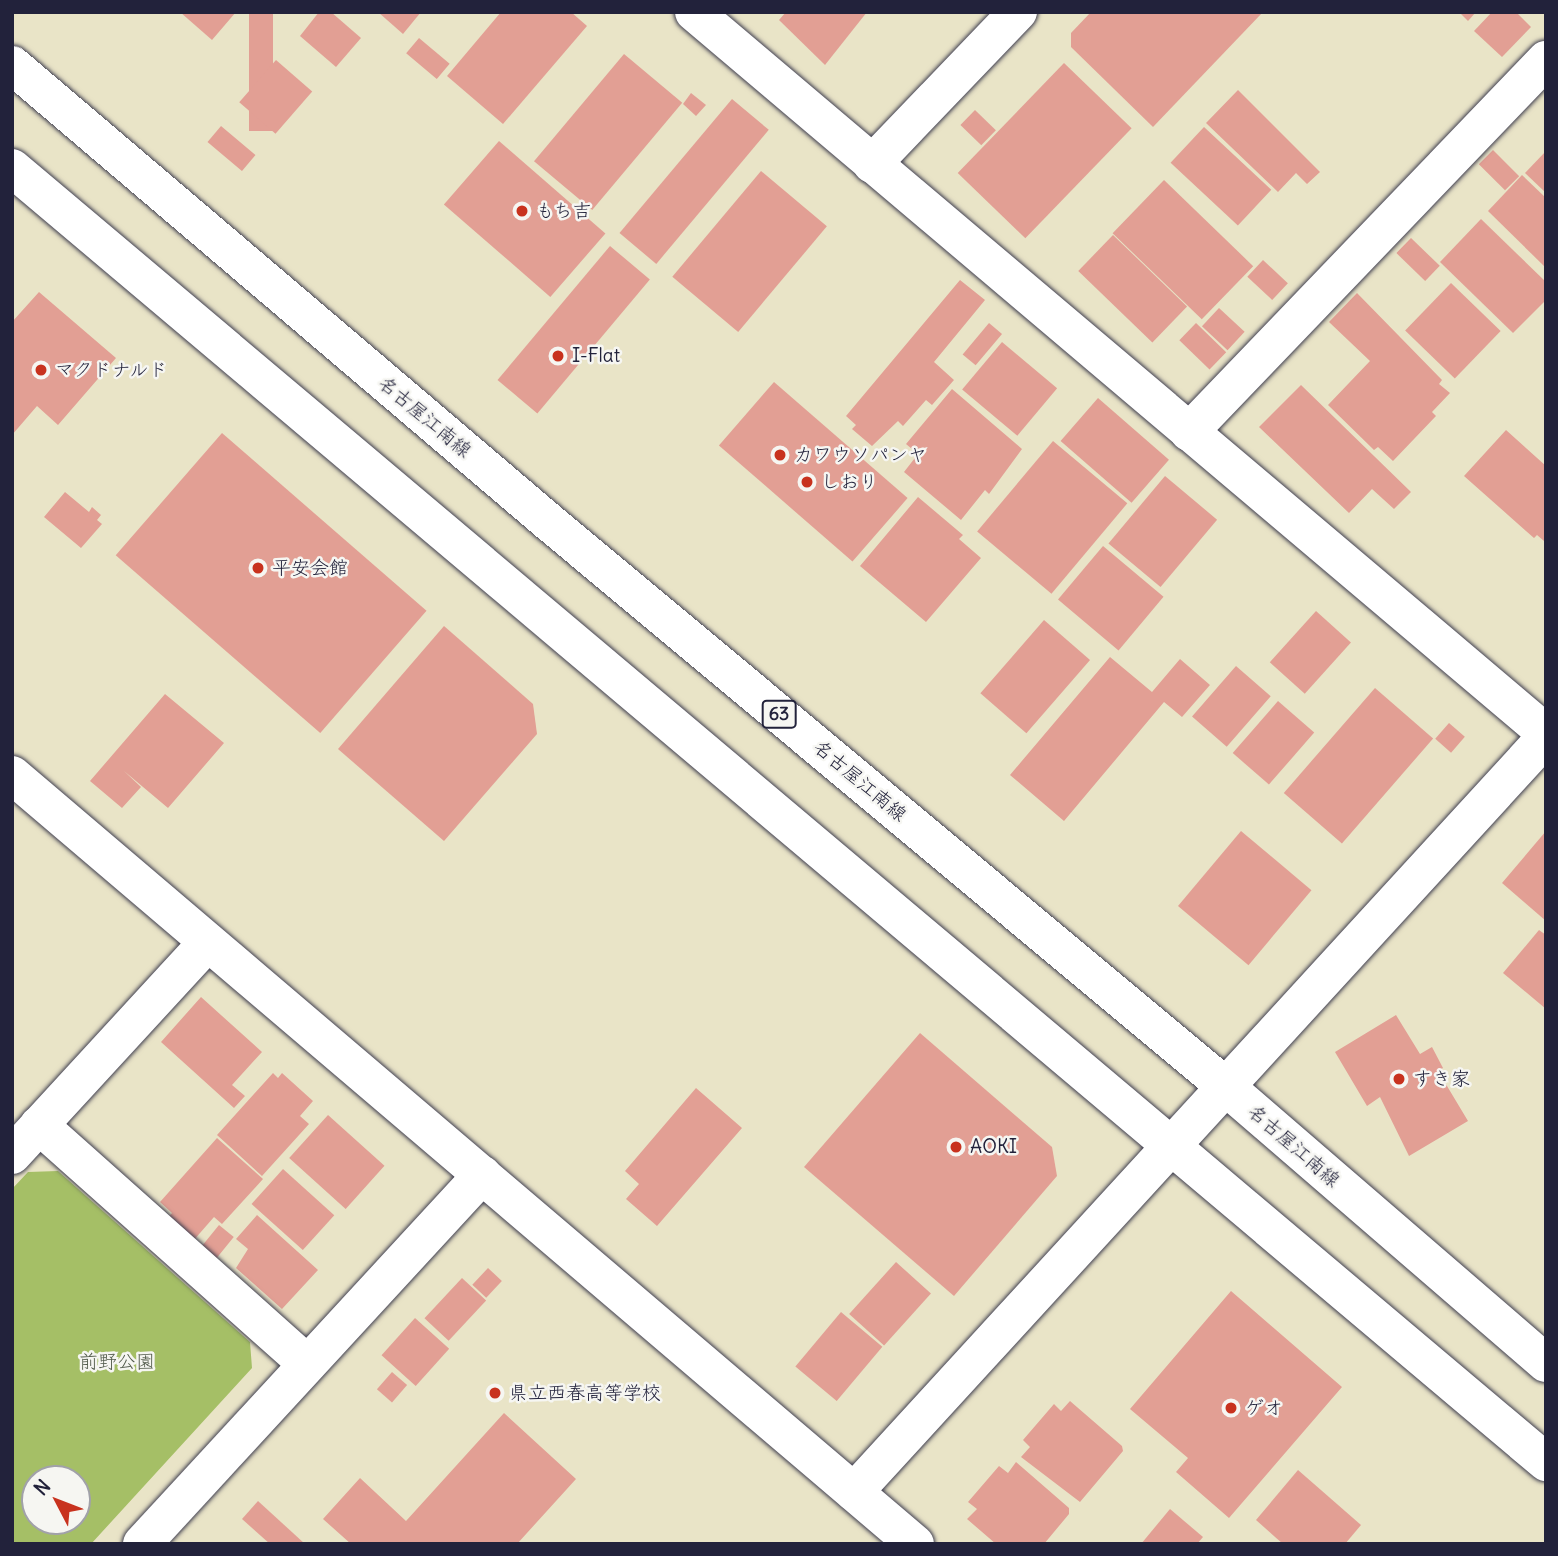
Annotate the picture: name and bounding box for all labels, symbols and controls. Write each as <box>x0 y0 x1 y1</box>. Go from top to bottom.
place label: もち吉 <box>536 200 593 222</box>
marker: もち吉 <box>514 203 530 219</box>
place label: I-Flat <box>572 345 620 367</box>
marker: I-Flat <box>550 348 566 364</box>
place label: マクドナルド <box>55 359 169 381</box>
marker: マクドナルド <box>33 362 49 378</box>
street label: 名古屋江南線 <box>374 372 476 462</box>
place label: カワウソパンヤ <box>794 444 927 466</box>
marker: カワウソパンヤ <box>772 447 788 463</box>
place label: しおり <box>821 471 878 493</box>
marker: しおり <box>799 474 815 490</box>
place label: 平安会館 <box>272 557 348 579</box>
marker: 平安会館 <box>250 560 266 576</box>
road number: 63 <box>762 700 796 728</box>
street label: 名古屋江南線 <box>809 736 911 826</box>
place label: すき家 <box>1413 1068 1470 1090</box>
marker: すき家 <box>1391 1071 1407 1087</box>
street label: 名古屋江南線 <box>1244 1100 1344 1192</box>
place label: AOKI <box>970 1136 1017 1158</box>
marker: AOKI <box>948 1139 964 1155</box>
park label: 前野公園 <box>79 1351 155 1373</box>
place label: 県立西春高等学校 <box>509 1382 661 1404</box>
marker: 県立西春高等学校 <box>487 1385 503 1401</box>
place label: ゲオ <box>1245 1397 1283 1419</box>
marker: ゲオ <box>1223 1400 1239 1416</box>
north arrow <box>21 1465 91 1535</box>
text: N <box>29 1474 55 1500</box>

